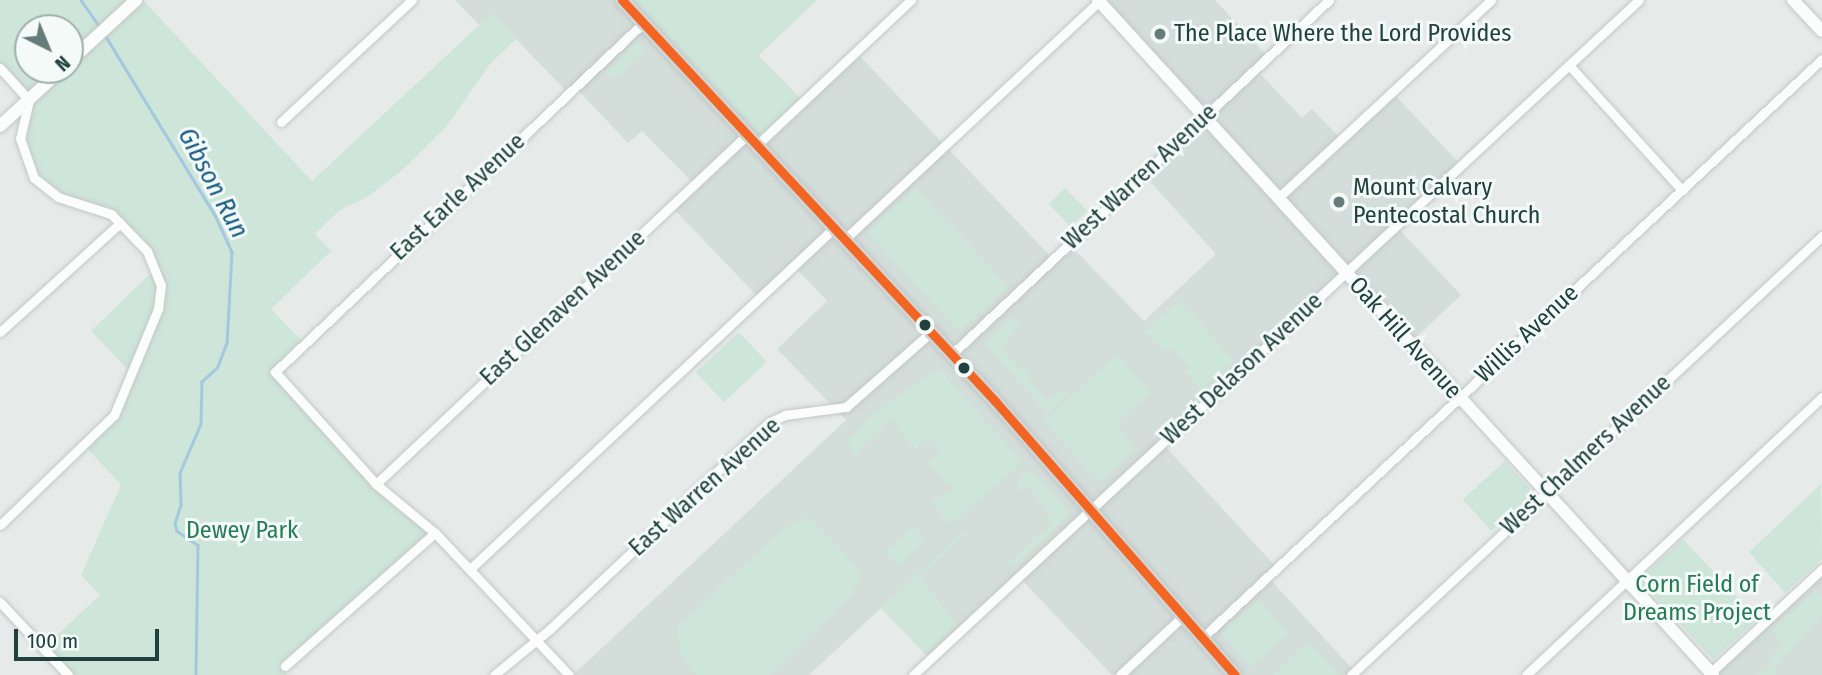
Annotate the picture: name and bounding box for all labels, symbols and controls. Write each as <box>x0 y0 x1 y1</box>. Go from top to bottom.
north arrow <box>14 14 84 84</box>
place label: The Place Where the Lord Provides <box>1174 20 1511 48</box>
marker: The Place Where the Lord Provides <box>1152 26 1168 42</box>
text: N <box>50 51 74 76</box>
street label: West Warren Avenue <box>1057 98 1223 256</box>
water label: Gibson Run <box>171 123 255 243</box>
street label: East Earle Avenue <box>385 127 531 267</box>
place label: Mount Calvary Pentecostal Church <box>1353 174 1540 230</box>
marker: Mount Calvary Pentecostal Church <box>1331 194 1347 210</box>
street label: East Glenaven Avenue <box>475 224 651 392</box>
street label: Oak Hill Avenue <box>1343 271 1467 405</box>
street label: Willis Avenue <box>1469 279 1585 389</box>
street label: West Delason Avenue <box>1155 287 1329 451</box>
unlabelled marker <box>918 318 932 332</box>
unlabelled marker <box>957 361 971 375</box>
street label: West Chalmers Avenue <box>1495 369 1677 541</box>
street label: East Warren Avenue <box>623 412 787 562</box>
park label: Dewey Park <box>186 517 298 545</box>
park label: Corn Field of Dreams Project <box>1623 571 1771 627</box>
scale bar <box>18 616 163 660</box>
text: 100 m <box>27 628 78 654</box>

